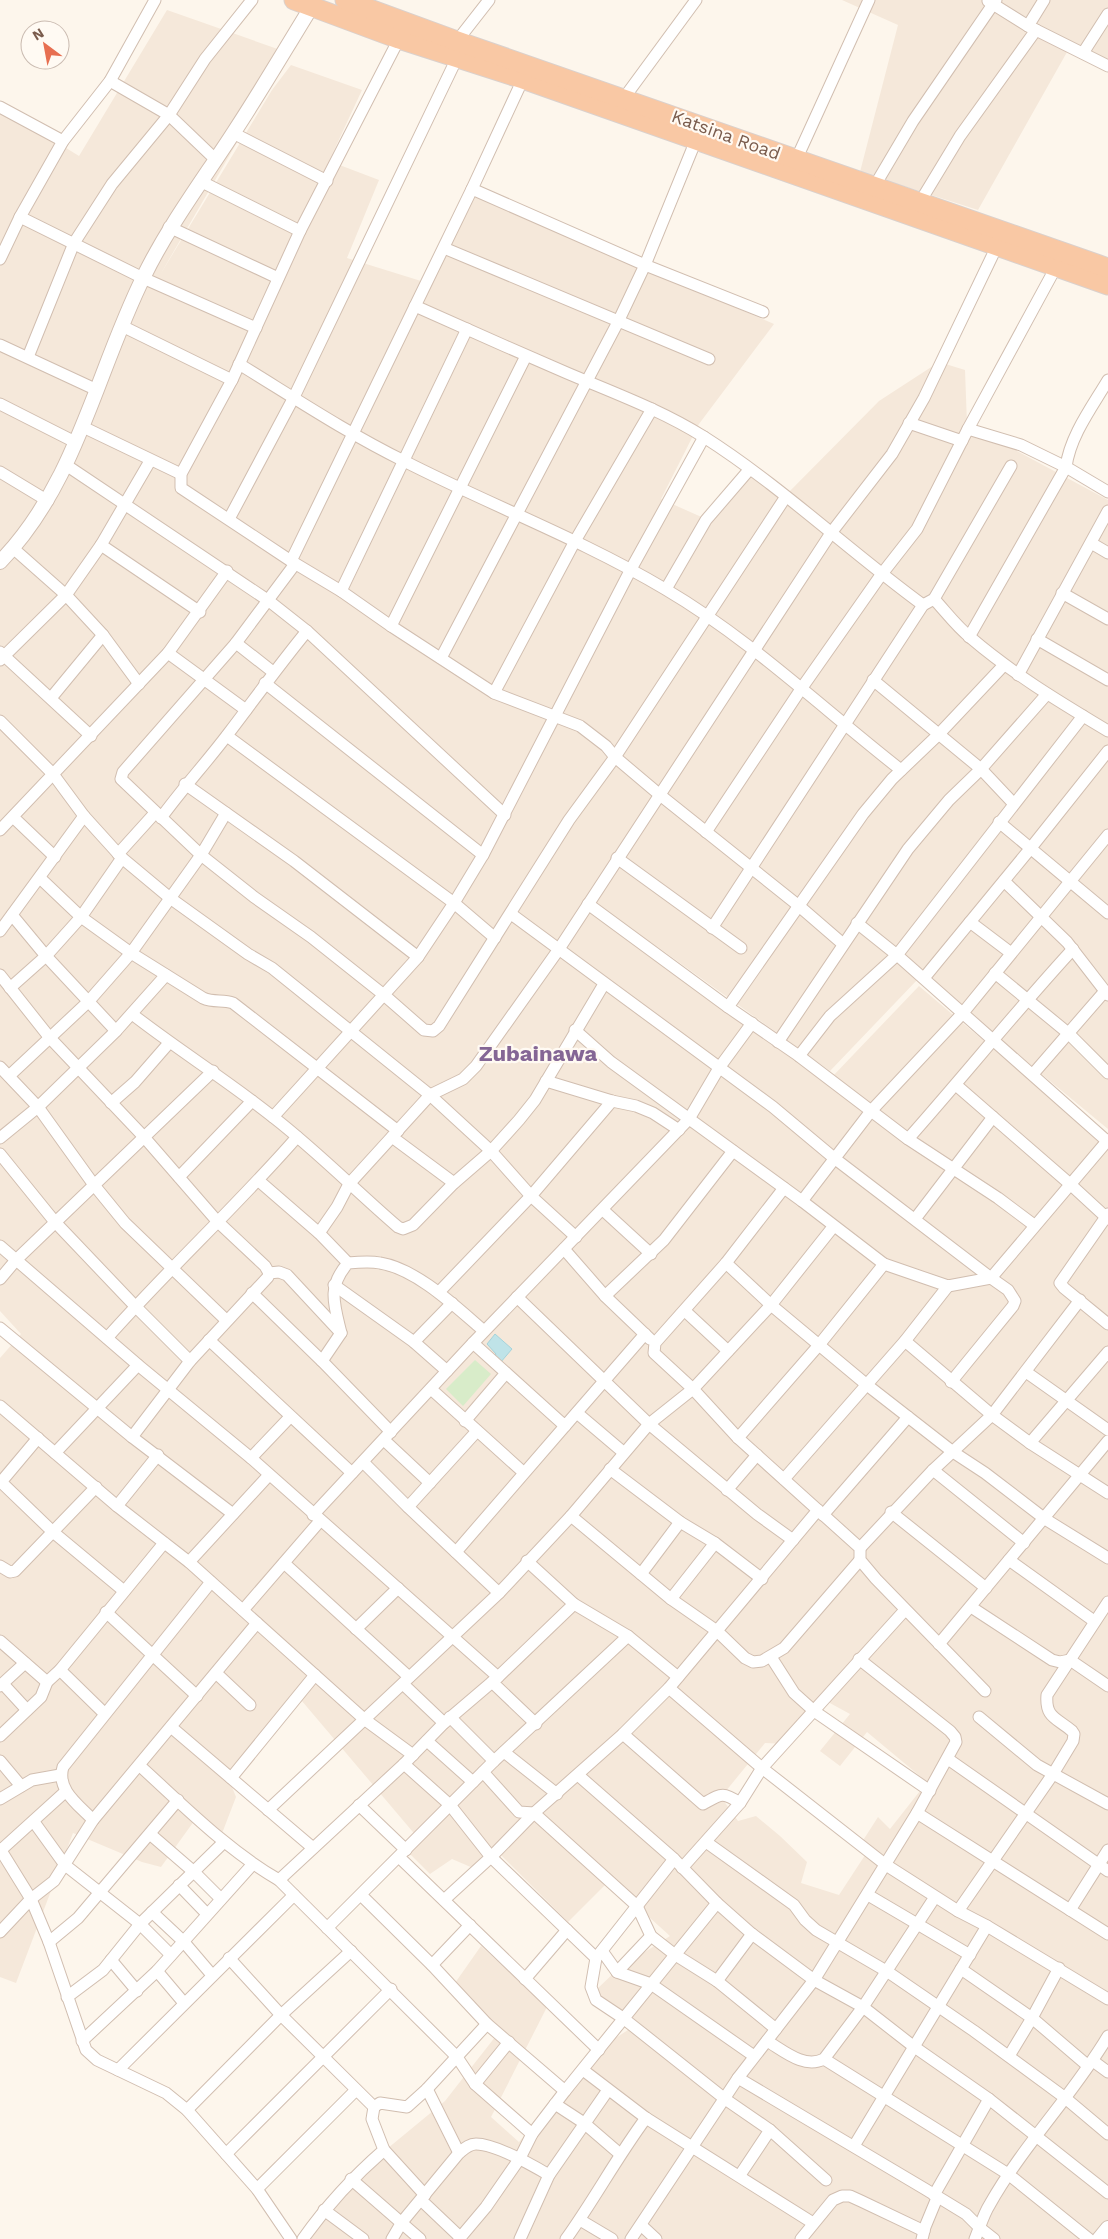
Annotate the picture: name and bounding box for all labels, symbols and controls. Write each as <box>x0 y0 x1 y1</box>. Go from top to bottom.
north arrow <box>20 20 70 70</box>
text: N <box>29 24 47 44</box>
street label: Katsina Road <box>669 105 783 164</box>
district label: Zubainawa <box>479 1041 598 1066</box>

